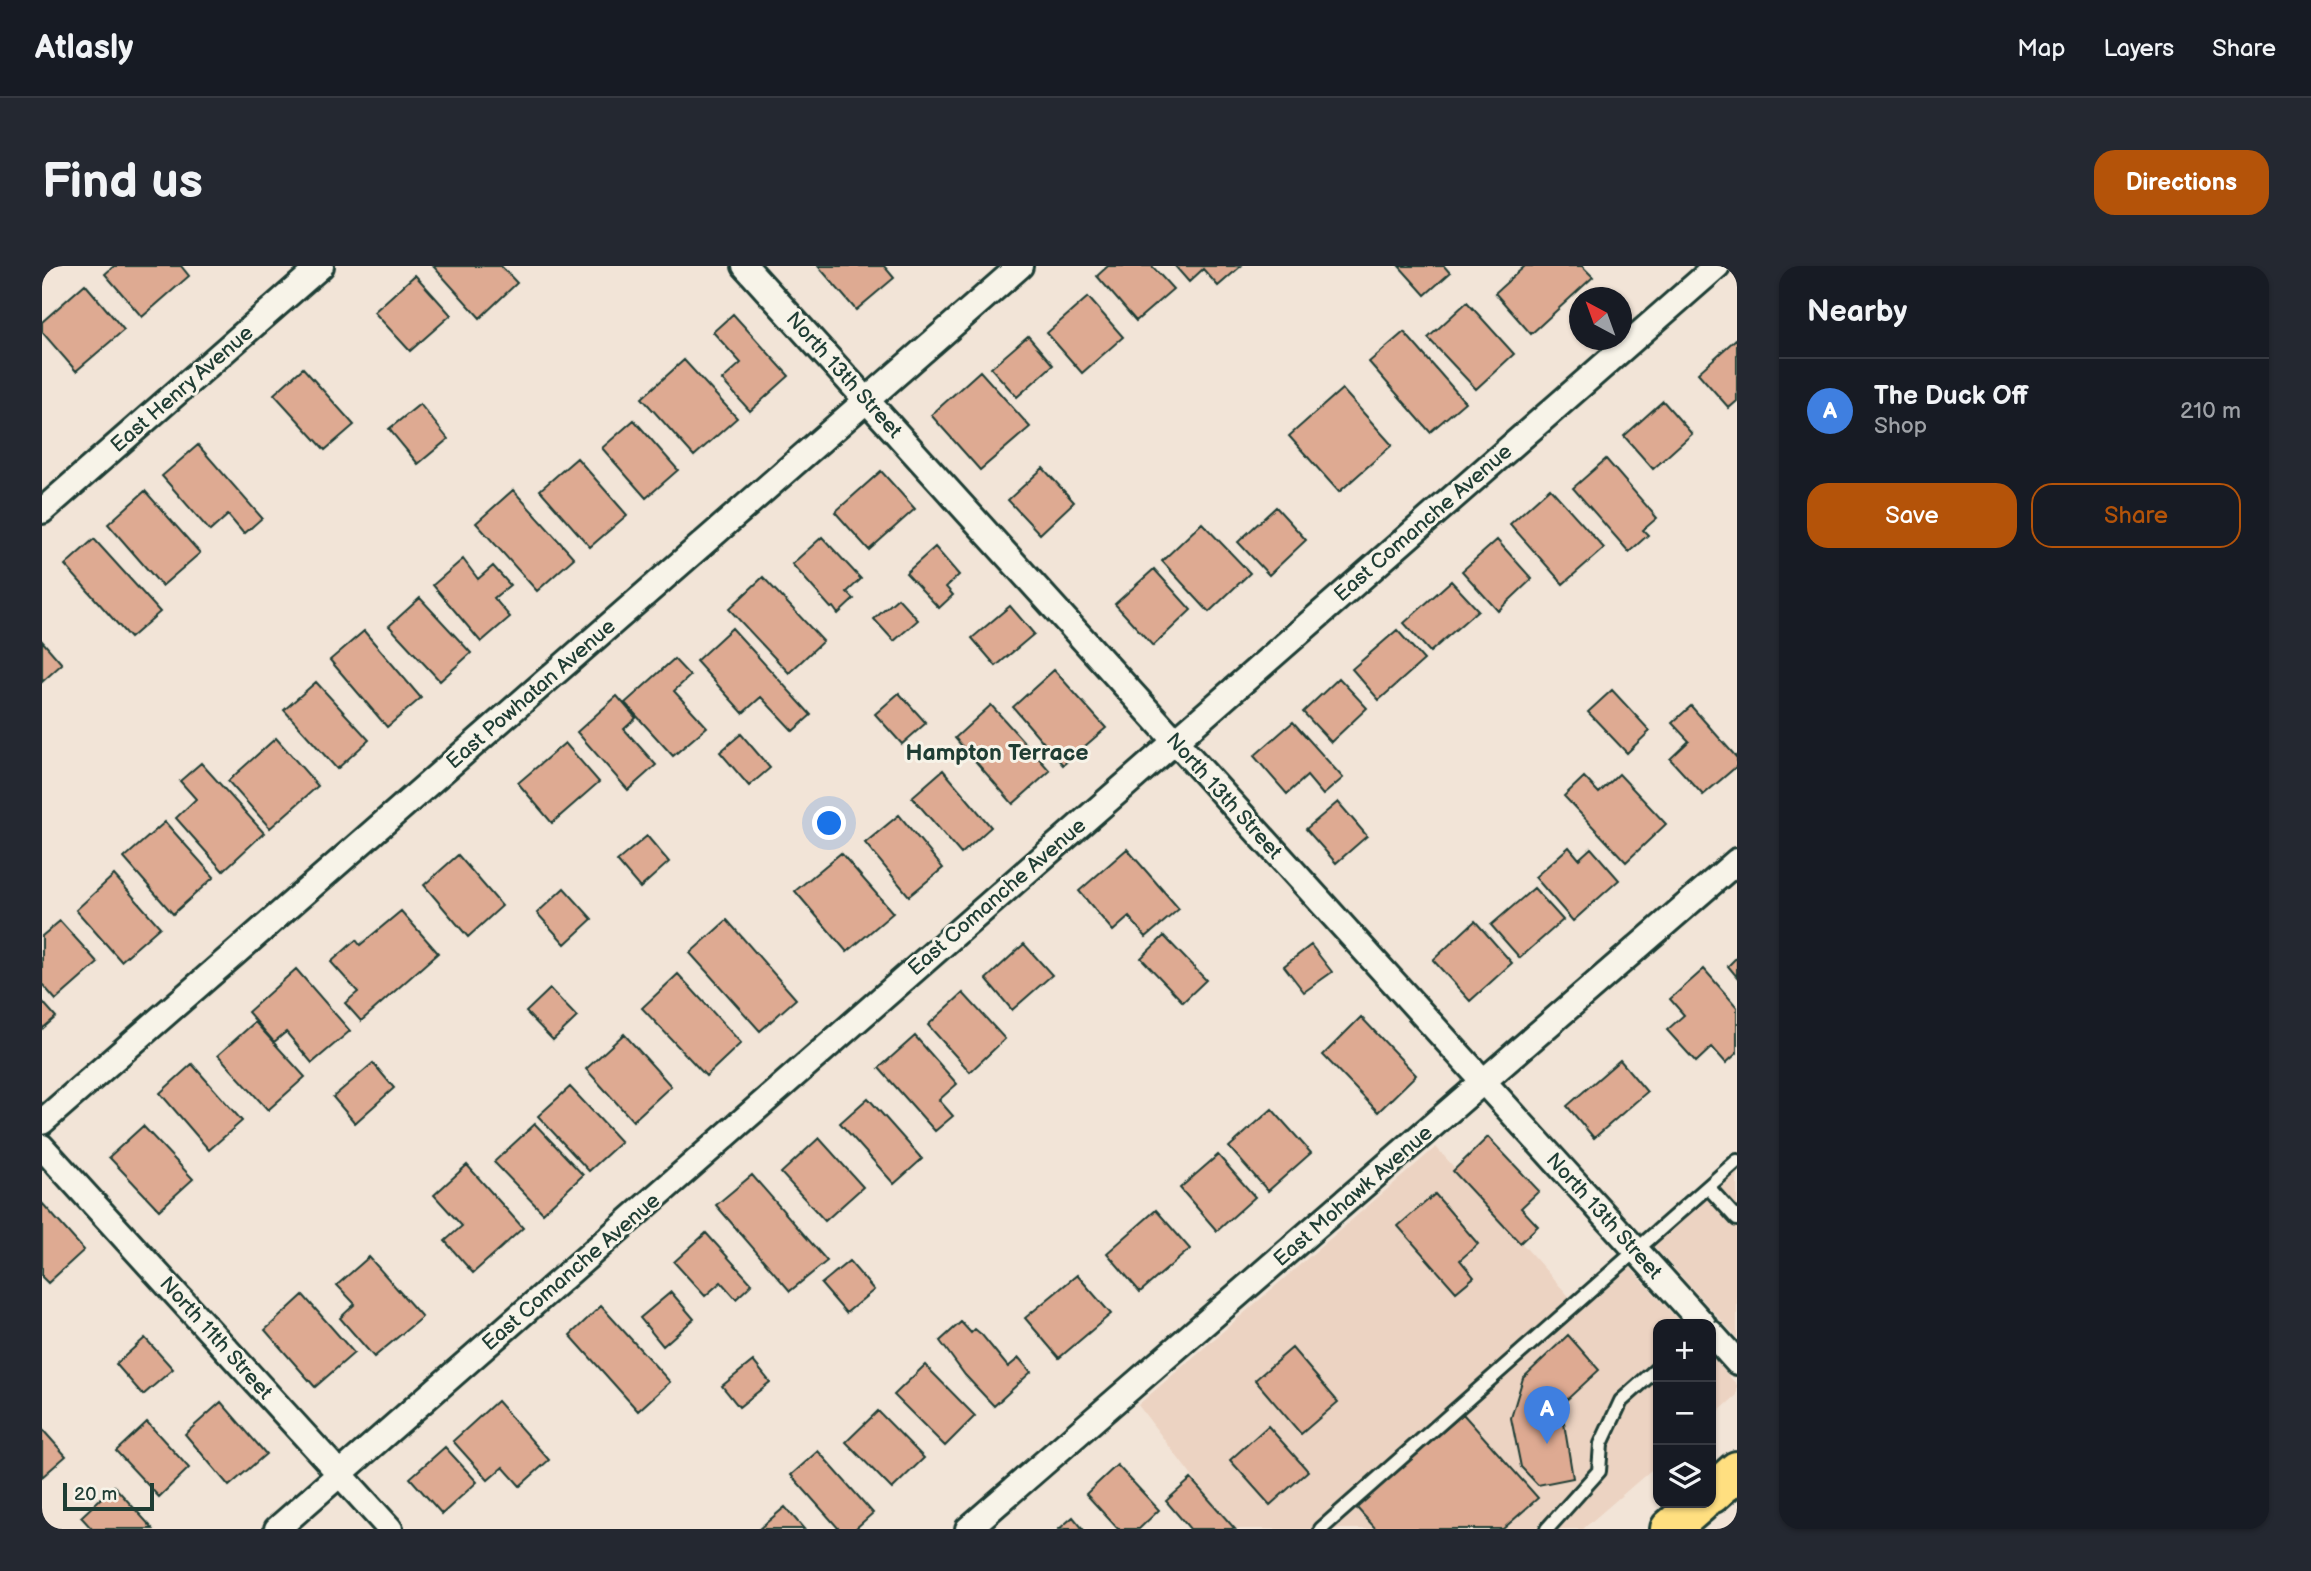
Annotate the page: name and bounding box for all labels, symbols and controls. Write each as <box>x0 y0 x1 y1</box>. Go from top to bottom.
text: Atlasly <box>35 28 133 68</box>
text: Map <box>2017 34 2065 63</box>
text: Layers <box>2103 34 2174 63</box>
text: Share <box>2212 34 2276 63</box>
button: Directions <box>2094 150 2269 215</box>
text: Find us <box>42 153 203 212</box>
north arrow <box>1569 287 1632 350</box>
text: Nearby <box>1807 294 1907 330</box>
street label: North 13th Street <box>781 307 908 444</box>
street label: East Henry Avenue <box>106 320 258 458</box>
text: The Duck Off <box>1874 381 2028 412</box>
text: A <box>1823 397 1837 425</box>
text: 210 m <box>2180 397 2241 425</box>
text: Shop <box>1874 412 1927 440</box>
street label: East Comanche Avenue <box>1329 439 1517 607</box>
button: Save <box>1807 483 2017 548</box>
button: Share <box>2031 483 2241 548</box>
street label: East Powhatan Avenue <box>441 614 621 774</box>
street label: North 13th Street <box>1161 728 1288 865</box>
district label: Hampton Terrace <box>905 739 1089 767</box>
your location <box>812 806 846 840</box>
street label: East Comanche Avenue <box>903 813 1091 981</box>
street label: East Mohawk Avenue <box>1268 1120 1438 1272</box>
street label: North 13th Street <box>1541 1148 1668 1285</box>
street label: East Comanche Avenue <box>477 1188 665 1356</box>
street label: North 11th Street <box>154 1271 278 1405</box>
map controls <box>1653 1319 1716 1508</box>
button: + <box>1653 1319 1716 1382</box>
button: − <box>1653 1382 1716 1445</box>
pin: A <box>1524 1386 1570 1444</box>
button: layers <box>1653 1445 1716 1508</box>
scale bar <box>63 1480 154 1512</box>
text: 20 m <box>74 1483 117 1506</box>

